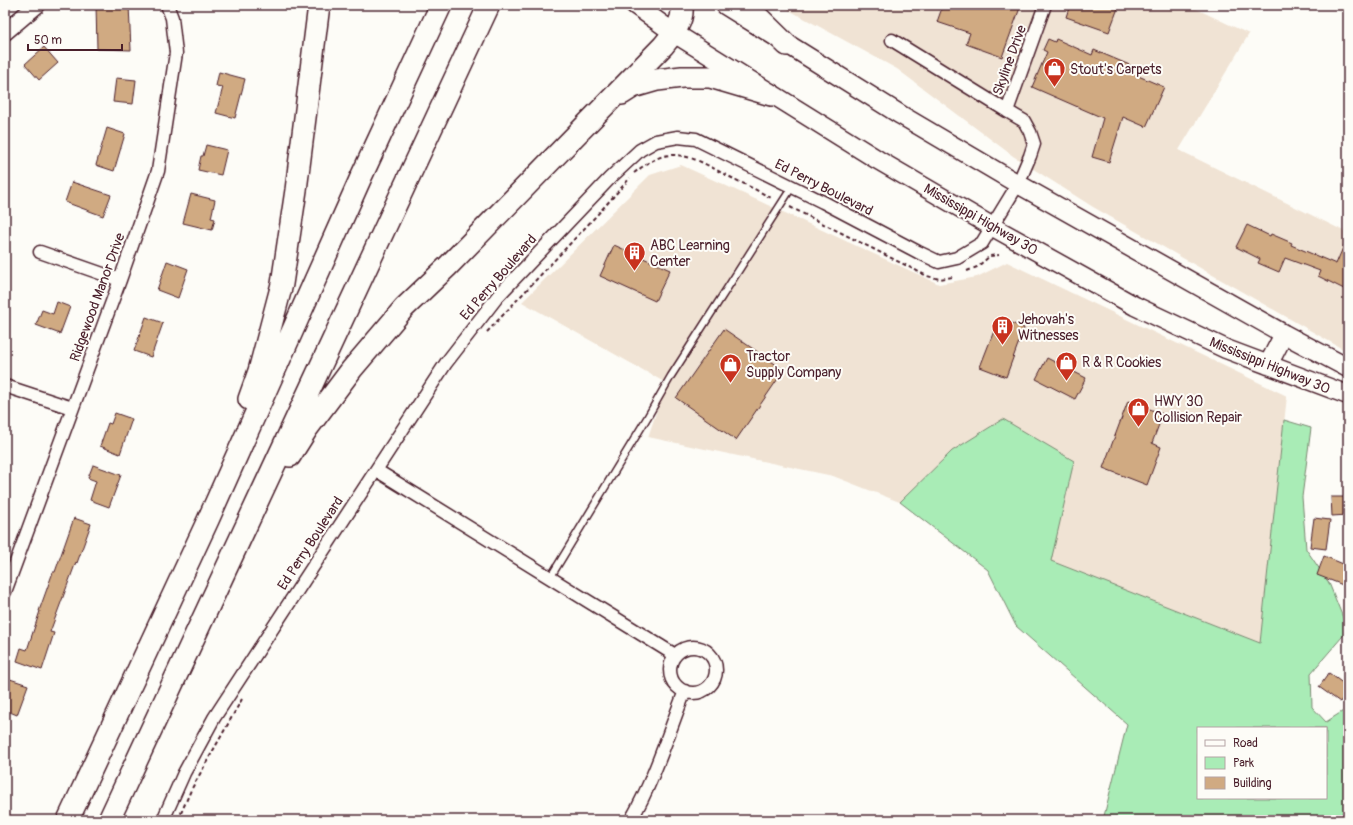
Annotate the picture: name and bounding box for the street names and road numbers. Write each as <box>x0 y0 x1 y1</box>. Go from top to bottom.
street label: Skyline Drive <box>989 23 1030 98</box>
street label: Ed Perry Boulevard <box>772 155 876 220</box>
street label: Mississippi Highway 30 <box>921 180 1041 259</box>
street label: Ridgewood Manor Drive <box>66 231 129 364</box>
street label: Ed Perry Boulevard <box>457 231 540 324</box>
street label: Mississippi Highway 30 <box>1207 333 1333 397</box>
street label: Ed Perry Boulevard <box>274 493 347 593</box>

